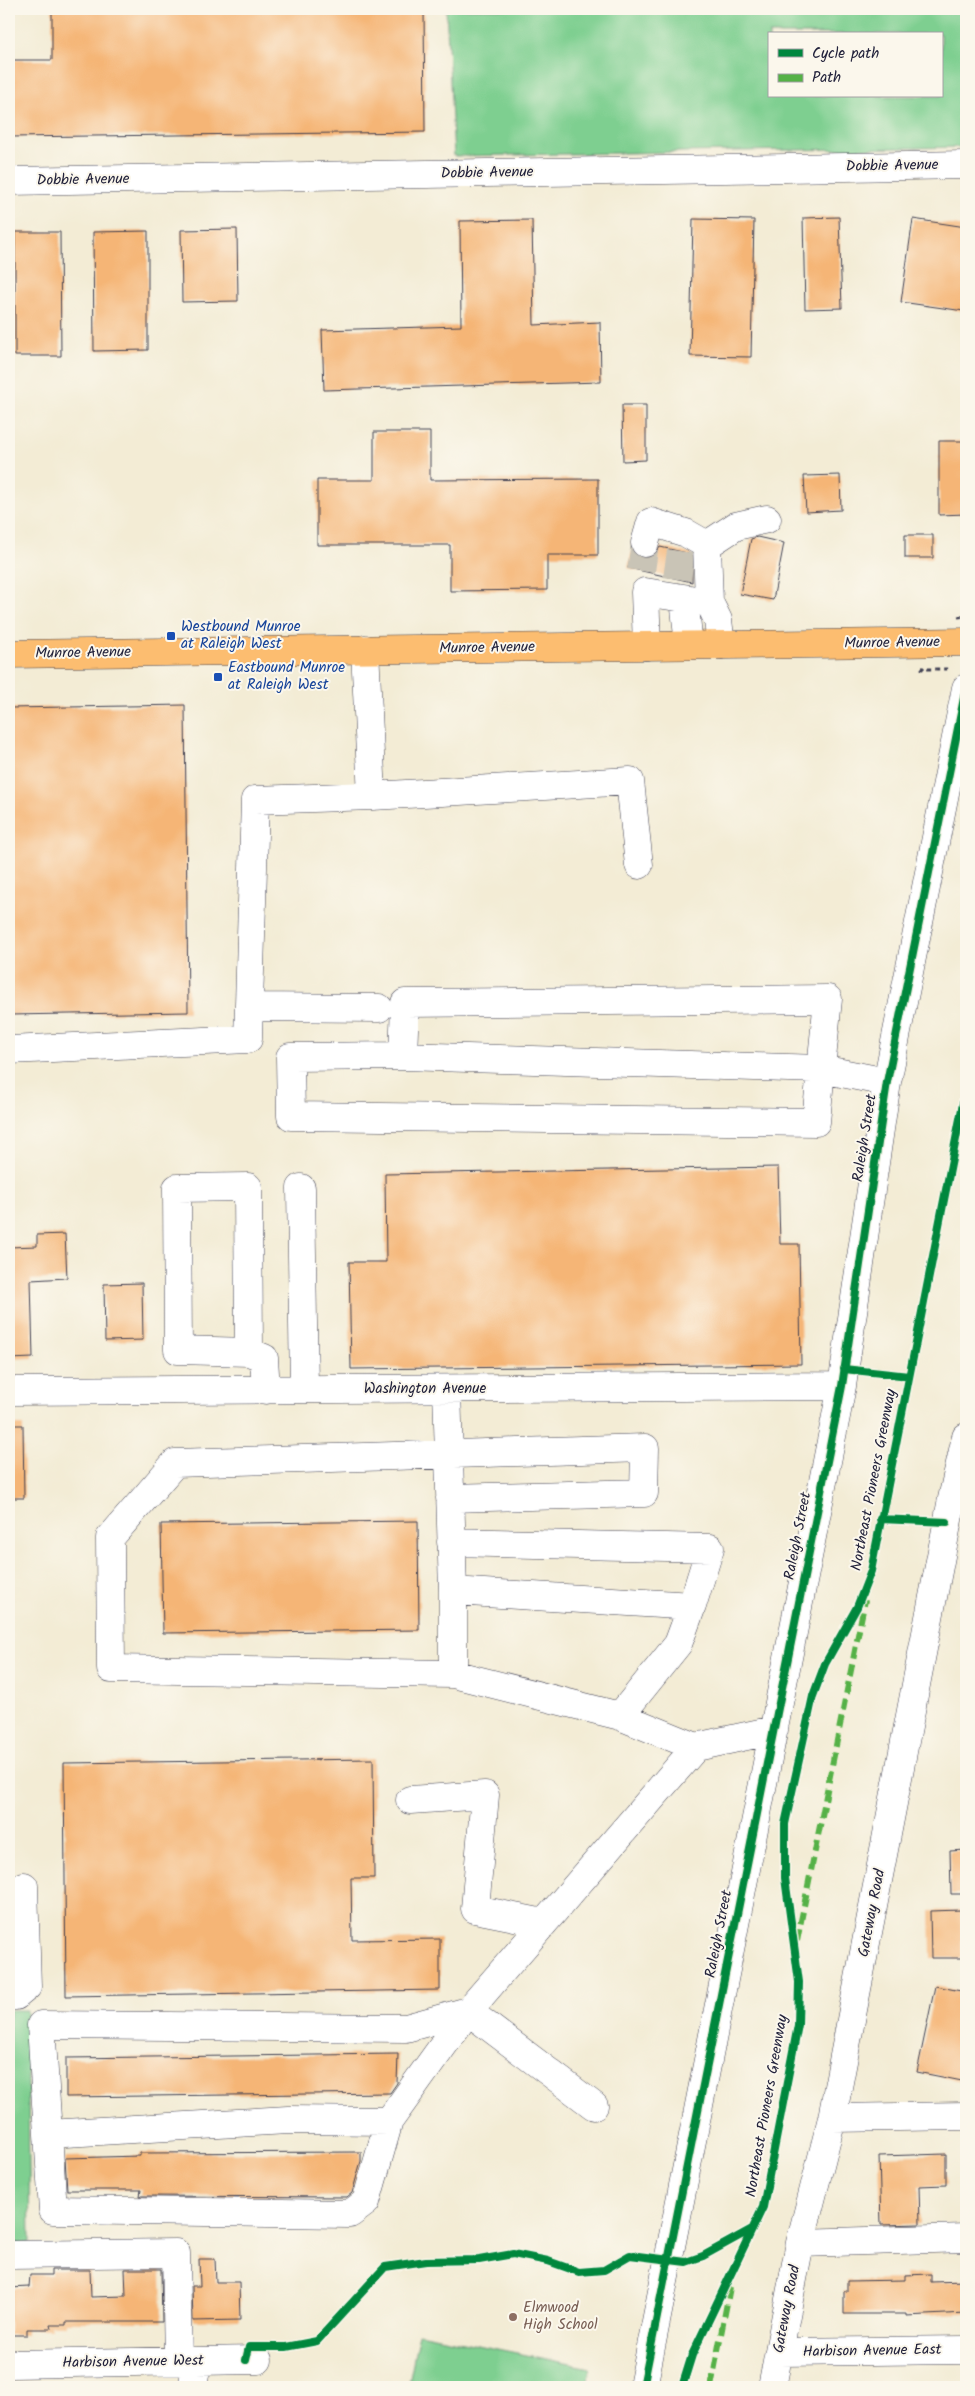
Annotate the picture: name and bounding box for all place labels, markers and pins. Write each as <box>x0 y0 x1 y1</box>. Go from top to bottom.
place label: Westbound Munroe at Raleigh West <box>181 615 301 656</box>
marker: Westbound Munroe at Raleigh West <box>165 630 177 642</box>
place label: Eastbound Munroe at Raleigh West <box>228 656 345 697</box>
marker: Eastbound Munroe at Raleigh West <box>212 671 224 683</box>
place label: Elmwood High School <box>523 2296 598 2337</box>
marker: Elmwood High School <box>507 2311 519 2323</box>

